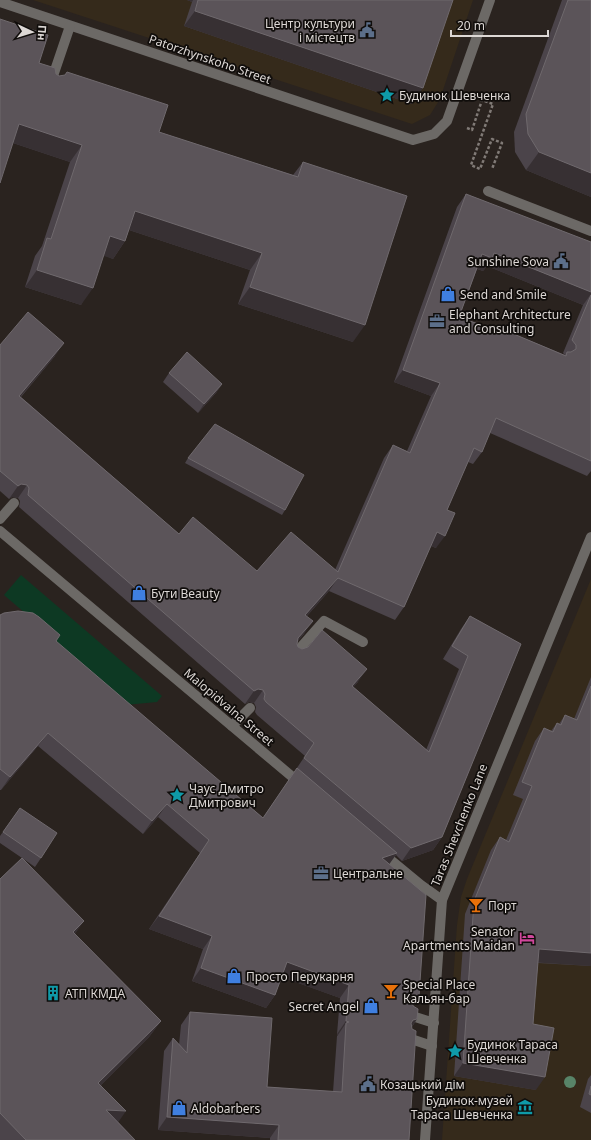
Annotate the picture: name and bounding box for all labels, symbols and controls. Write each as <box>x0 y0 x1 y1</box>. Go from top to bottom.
north arrow <box>12 12 52 52</box>
scale bar <box>451 12 548 38</box>
place label: Центр культури і містецтв <box>265 15 355 46</box>
text: 20 m <box>457 17 485 34</box>
public building icon: Центр культури і містецтв <box>358 21 376 39</box>
text: Пн <box>34 24 51 41</box>
street label: Patorzhynskoho Street <box>147 30 274 88</box>
place icon: Будинок Шевченка <box>378 86 396 104</box>
place label: Будинок Шевченка <box>399 87 510 104</box>
public building icon: Sunshine Sova <box>552 252 570 270</box>
place label: Sunshine Sova <box>468 253 549 270</box>
shop icon: Send and Smile <box>439 285 457 303</box>
place label: Send and Smile <box>460 286 547 303</box>
place label: Elephant Architecture and Consulting <box>449 306 571 337</box>
office icon: Elephant Architecture and Consulting <box>428 312 446 330</box>
shop icon: Бути Beauty <box>130 584 148 602</box>
place label: Бути Beauty <box>151 585 221 602</box>
street label: Malopidvalna Street <box>180 664 278 750</box>
street label: Taras Shevchenko Lane <box>427 761 491 889</box>
place label: Чаус Дмитро Дмитрович <box>189 780 264 811</box>
place icon: Чаус Дмитро Дмитрович <box>168 786 186 804</box>
office icon: Центральне <box>312 864 330 882</box>
place label: Центральне <box>333 865 403 882</box>
bar icon: Порт <box>467 896 485 914</box>
place label: Порт <box>488 897 517 914</box>
place label: Senator Apartments Maidan <box>403 923 515 954</box>
hotel icon: Senator Apartments Maidan <box>518 929 536 947</box>
shop icon: Просто Перукарня <box>225 967 243 985</box>
place label: Просто Перукарня <box>246 968 354 985</box>
place label: Special Place Кальян-бар <box>403 976 475 1007</box>
bar icon: Special Place Кальян-бар <box>382 982 400 1000</box>
building icon: АТП КМДА <box>44 984 62 1002</box>
place label: АТП КМДА <box>65 985 126 1002</box>
shop icon: Secret Angel <box>362 997 380 1015</box>
place label: Secret Angel <box>289 998 359 1015</box>
place label: Будинок Тараса Шевченка <box>467 1036 558 1067</box>
place icon: Будинок Тараса Шевченка <box>446 1042 464 1060</box>
public building icon: Козацький дім <box>359 1075 377 1093</box>
place label: Козацький дім <box>380 1076 465 1093</box>
place label: Будинок-музей Тараса Шевченка <box>411 1092 513 1123</box>
museum icon: Будинок-музей Тараса Шевченка <box>516 1098 534 1116</box>
shop icon: Aldobarbers <box>170 1099 188 1117</box>
place label: Aldobarbers <box>191 1100 261 1117</box>

